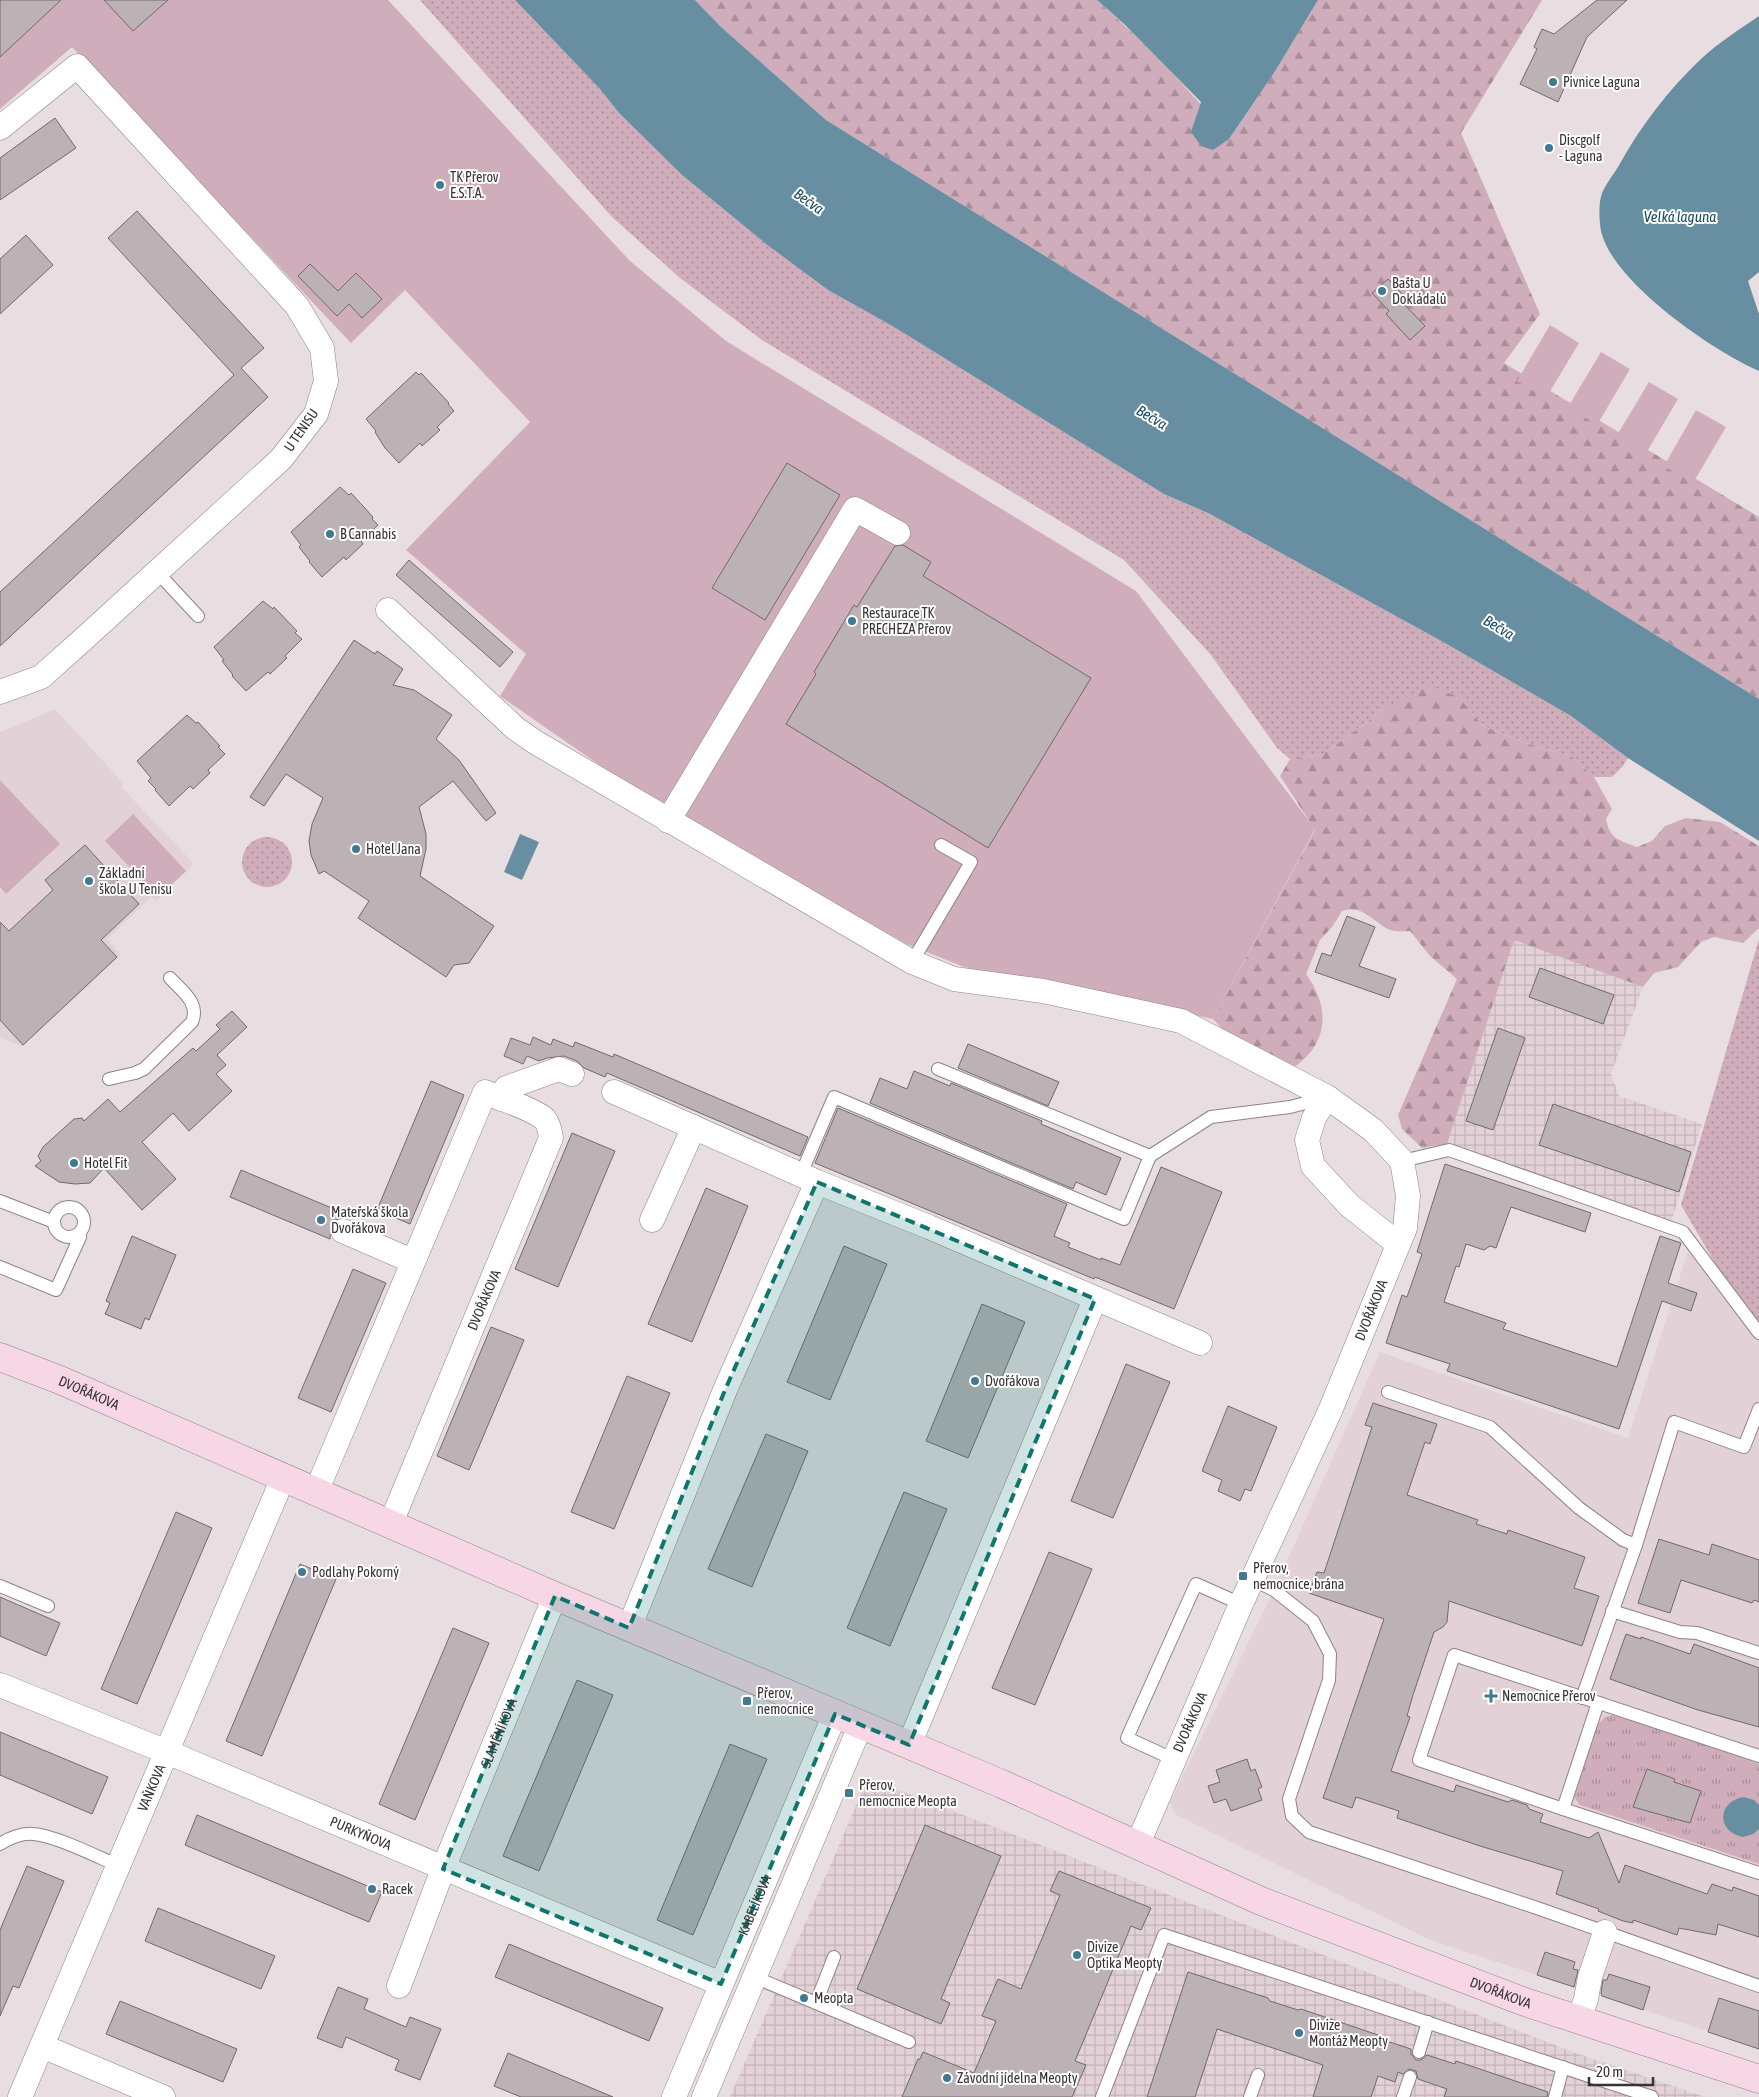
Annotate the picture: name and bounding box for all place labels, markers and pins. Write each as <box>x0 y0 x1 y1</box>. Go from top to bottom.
place label: Pivnice Laguna <box>1563 74 1640 90</box>
marker: Pivnice Laguna <box>1547 76 1559 88</box>
place label: Discgolf - Laguna <box>1559 132 1602 164</box>
marker: Discgolf - Laguna <box>1543 142 1555 154</box>
place label: TK Přerov E.S.T.A. <box>450 169 499 201</box>
marker: TK Přerov E.S.T.A. <box>434 179 446 191</box>
place label: Bašta U Dokládalů <box>1392 275 1446 307</box>
marker: Bašta U Dokládalů <box>1376 285 1388 297</box>
place label: B Cannabis <box>340 526 396 542</box>
marker: B Cannabis <box>324 528 336 540</box>
place label: Restaurace TK PRECHEZA Přerov <box>862 605 951 637</box>
marker: Restaurace TK PRECHEZA Přerov <box>846 615 858 627</box>
place label: Hotel Jana <box>366 841 421 857</box>
marker: Hotel Jana <box>350 843 362 855</box>
place label: Základní škola U Tenisu <box>99 865 172 897</box>
marker: Základní škola U Tenisu <box>83 875 95 887</box>
place label: Hotel Fit <box>84 1155 127 1171</box>
marker: Hotel Fit <box>68 1157 80 1169</box>
place label: Mateřská škola Dvořákova <box>331 1204 408 1236</box>
marker: Mateřská škola Dvořákova <box>315 1214 327 1226</box>
place label: Dvořákova <box>985 1373 1040 1389</box>
marker: Dvořákova <box>969 1375 981 1387</box>
place label: Přerov, nemocnice, brána <box>1253 1560 1344 1592</box>
place label: Podlahy Pokorný <box>312 1564 399 1580</box>
marker: Podlahy Pokorný <box>296 1566 308 1578</box>
marker: Přerov, nemocnice, brána <box>1237 1570 1249 1582</box>
place label: Přerov, nemocnice <box>757 1685 814 1717</box>
place label: Nemocnice Přerov <box>1502 1688 1596 1704</box>
marker: Nemocnice Přerov <box>1484 1689 1498 1703</box>
marker: Přerov, nemocnice <box>741 1695 753 1707</box>
place label: Přerov, nemocnice Meopta <box>859 1777 957 1809</box>
marker: Přerov, nemocnice Meopta <box>843 1787 855 1799</box>
place label: Racek <box>382 1881 413 1897</box>
marker: Racek <box>366 1883 378 1895</box>
place label: Divize Optika Meopty <box>1087 1939 1163 1971</box>
marker: Divize Optika Meopty <box>1071 1949 1083 1961</box>
place label: Meopta <box>814 1990 853 2006</box>
marker: Meopta <box>798 1992 810 2004</box>
place label: Divize Montáž Meopty <box>1309 2017 1388 2049</box>
marker: Divize Montáž Meopty <box>1293 2027 1305 2039</box>
place label: Závodní jídelna Meopty <box>957 2070 1078 2086</box>
marker: Závodní jídelna Meopty <box>941 2072 953 2084</box>

